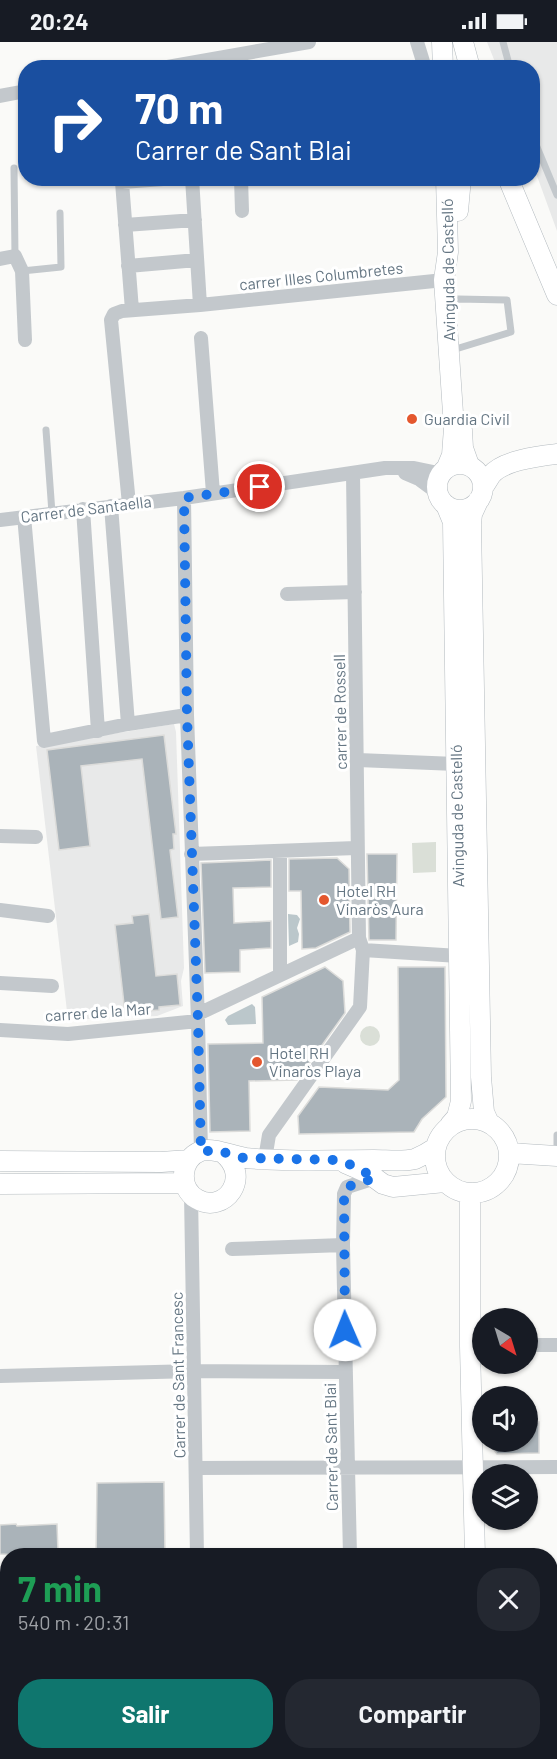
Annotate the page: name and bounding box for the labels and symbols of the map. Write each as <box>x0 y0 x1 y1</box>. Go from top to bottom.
street label: Avinguda de Castelló <box>437 198 458 342</box>
street label: carrer Illes Columbretes <box>238 257 404 294</box>
place label: Guardia Civil <box>424 409 510 428</box>
marker: Guardia Civil <box>405 412 419 426</box>
pin <box>234 461 285 512</box>
street label: Carrer de Santaella <box>19 491 152 526</box>
street label: carrer de Rossell <box>329 654 350 770</box>
street label: Avinguda de Castelló <box>446 744 467 888</box>
place label: Hotel RH Vinaròs Aura <box>336 881 424 918</box>
marker: Hotel RH Vinaròs Aura <box>317 893 331 907</box>
street label: carrer de la Mar <box>44 998 152 1025</box>
place label: Hotel RH Vinaròs Playa <box>269 1043 361 1080</box>
marker: Hotel RH Vinaròs Playa <box>250 1055 264 1069</box>
street label: Carrer de Sant Francesc <box>167 1292 188 1458</box>
position arrow <box>313 1298 377 1362</box>
north arrow <box>472 1308 538 1374</box>
street label: Carrer de Sant Blai <box>320 1383 341 1511</box>

